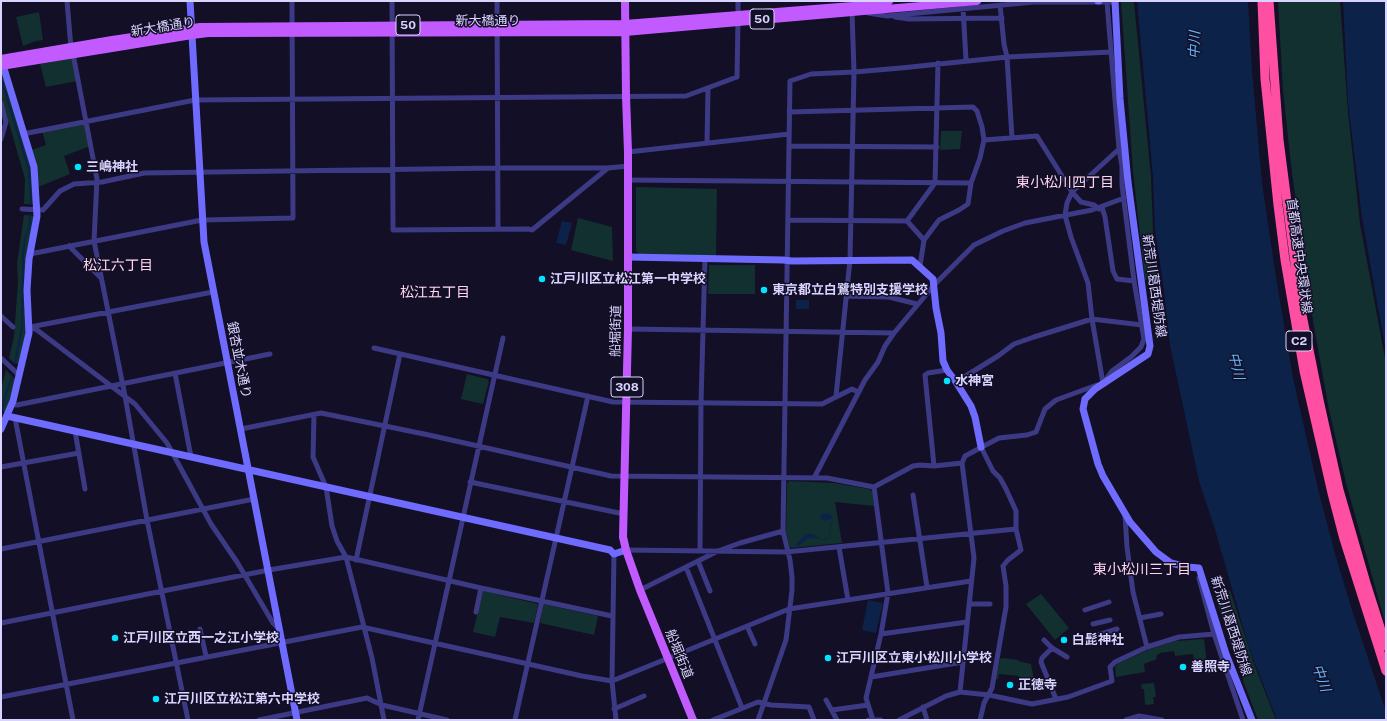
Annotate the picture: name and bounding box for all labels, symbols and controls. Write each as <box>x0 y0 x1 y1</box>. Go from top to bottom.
road number: 50 <box>750 9 774 29</box>
street label: 新大橋通り <box>456 13 520 29</box>
street label: 新大橋通り <box>130 14 196 40</box>
road number: 50 <box>396 15 420 35</box>
water label: 中川 <box>1186 31 1204 59</box>
place label: 三嶋神社 <box>86 159 138 175</box>
marker: 三嶋神社 <box>73 162 83 172</box>
district label: 東小松川四丁目 <box>1016 175 1114 191</box>
street label: 首都高速中央環状線 <box>1283 197 1315 315</box>
street label: 新荒川葛西堤防線 <box>1139 233 1169 339</box>
district label: 松江六丁目 <box>83 258 153 274</box>
place label: 江戸川区立松江第一中学校 <box>550 271 706 287</box>
marker: 江戸川区立松江第一中学校 <box>537 274 547 284</box>
place label: 東京都立白鷺特別支援学校 <box>772 282 928 298</box>
district label: 松江五丁目 <box>400 285 470 301</box>
marker: 東京都立白鷺特別支援学校 <box>759 285 769 295</box>
street label: 船堀街道 <box>608 305 624 357</box>
street label: 銀杏並木通り <box>224 320 254 400</box>
road number: C2 <box>1286 331 1312 351</box>
water label: 中川 <box>1224 350 1248 382</box>
place label: 水神宮 <box>955 373 994 389</box>
marker: 水神宮 <box>942 376 952 386</box>
road number: 308 <box>611 377 643 397</box>
district label: 東小松川三丁目 <box>1093 562 1191 578</box>
street label: 新荒川葛西堤防線 <box>1208 574 1254 678</box>
street label: 船堀街道 <box>662 627 696 681</box>
place label: 江戸川区立西一之江小学校 <box>123 630 279 646</box>
place label: 白髭神社 <box>1072 632 1124 648</box>
marker: 江戸川区立西一之江小学校 <box>110 633 120 643</box>
marker: 白髭神社 <box>1059 635 1069 645</box>
place label: 江戸川区立東小松川小学校 <box>836 650 992 666</box>
marker: 江戸川区立東小松川小学校 <box>823 653 833 663</box>
place label: 善照寺 <box>1191 659 1230 675</box>
marker: 善照寺 <box>1178 662 1188 672</box>
water label: 中川 <box>1308 662 1334 694</box>
place label: 正徳寺 <box>1018 677 1057 693</box>
marker: 正徳寺 <box>1005 680 1015 690</box>
place label: 江戸川区立松江第六中学校 <box>164 691 320 707</box>
marker: 江戸川区立松江第六中学校 <box>151 694 161 704</box>

